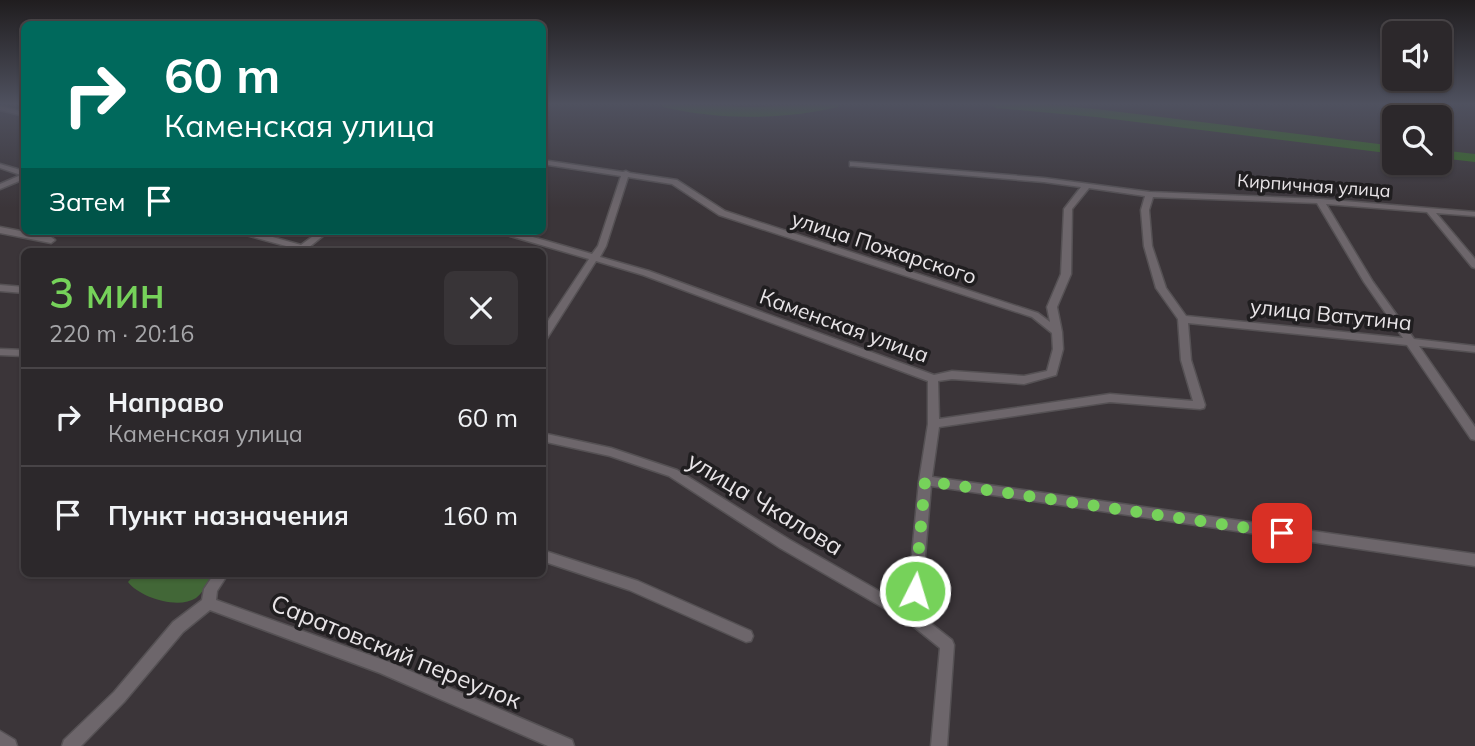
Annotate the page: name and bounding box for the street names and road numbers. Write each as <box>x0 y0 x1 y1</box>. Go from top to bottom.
street label: Кирпичная улица <box>1236 169 1392 202</box>
street label: улица Пожарского <box>788 205 980 289</box>
street label: Каменская улица <box>756 282 932 368</box>
street label: улица Ватутина <box>1249 293 1413 335</box>
street label: улица Чкалова <box>682 445 849 561</box>
street label: Саратовский переулок <box>267 587 526 715</box>

